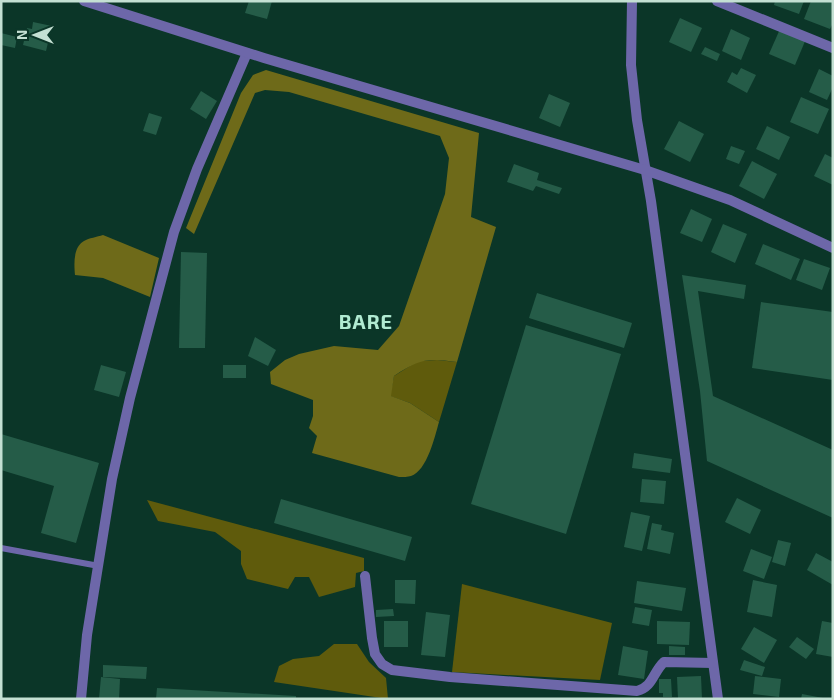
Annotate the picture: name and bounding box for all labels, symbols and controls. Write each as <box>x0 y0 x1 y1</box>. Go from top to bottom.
north arrow <box>10 10 60 60</box>
text: N <box>13 30 30 40</box>
district label: BARE <box>339 309 393 333</box>

